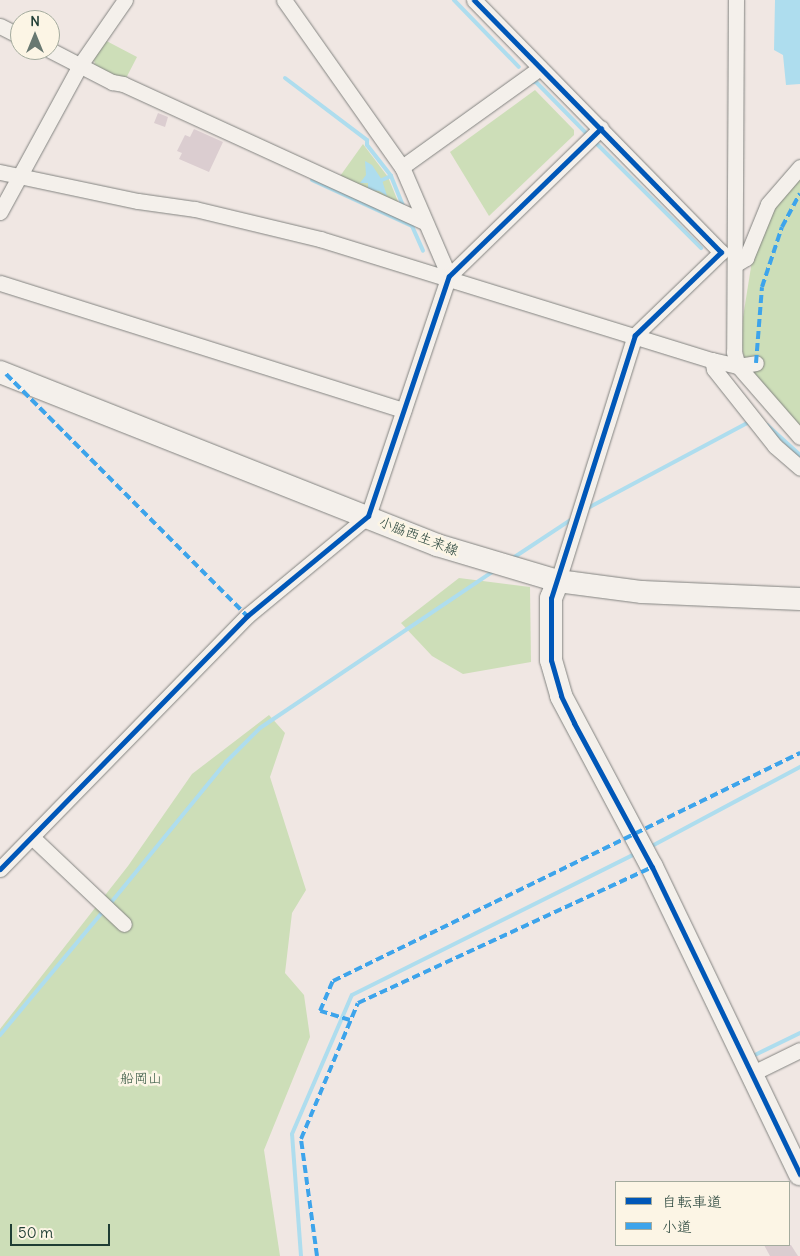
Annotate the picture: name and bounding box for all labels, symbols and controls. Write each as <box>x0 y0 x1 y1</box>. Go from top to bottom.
north arrow <box>10 10 60 60</box>
text: N <box>30 12 40 30</box>
street label: 小脇西生来線 <box>377 513 461 559</box>
park label: 船岡山 <box>120 1070 162 1086</box>
legend <box>615 1181 790 1246</box>
text: 自転車道 <box>662 1192 722 1211</box>
scale bar <box>12 1214 112 1246</box>
text: 小道 <box>662 1217 692 1236</box>
text: 50 m <box>18 1223 53 1242</box>

